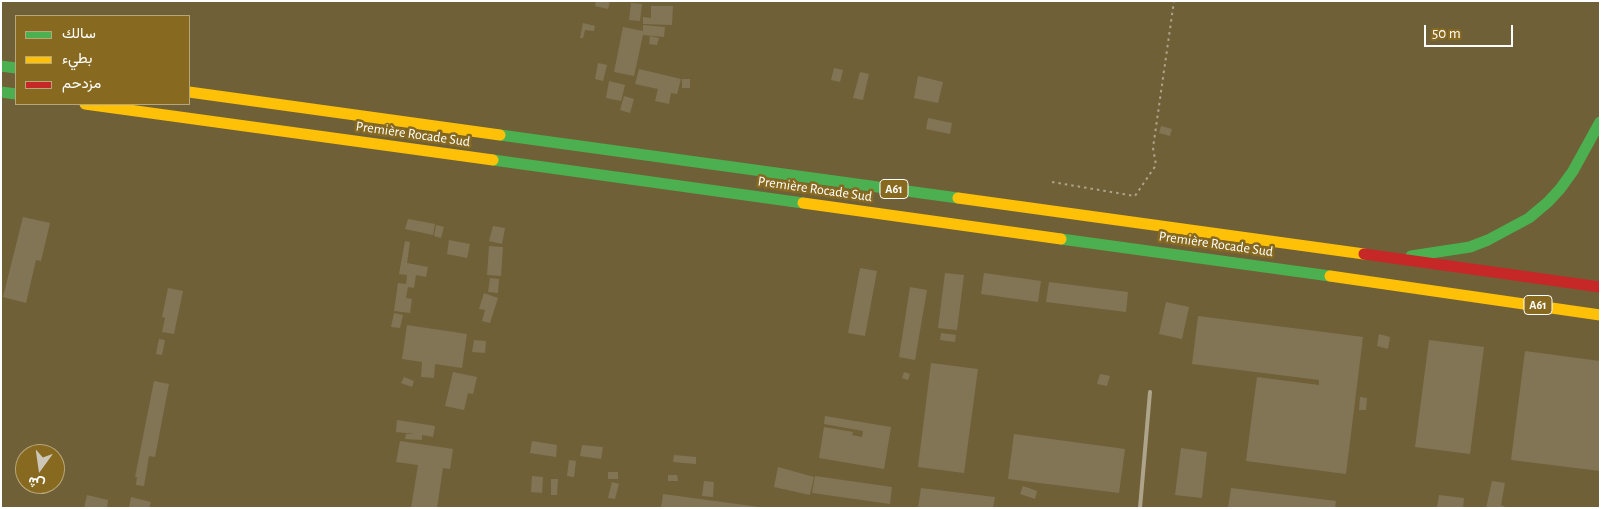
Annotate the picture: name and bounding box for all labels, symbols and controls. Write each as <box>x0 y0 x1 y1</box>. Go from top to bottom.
legend <box>15 15 190 105</box>
scale bar <box>1426 15 1515 47</box>
text: سالك <box>62 26 96 41</box>
text: 50 m <box>1432 26 1461 41</box>
text: بطيء <box>62 51 92 66</box>
text: مزدحم <box>62 76 101 91</box>
street label: Première Rocade Sud <box>355 118 471 150</box>
street label: Première Rocade Sud <box>757 173 873 205</box>
road number: A61 <box>880 180 908 198</box>
street label: Première Rocade Sud <box>1158 228 1274 260</box>
road number: A61 <box>1524 296 1552 314</box>
north arrow <box>15 444 65 494</box>
text: ش <box>27 474 46 491</box>

